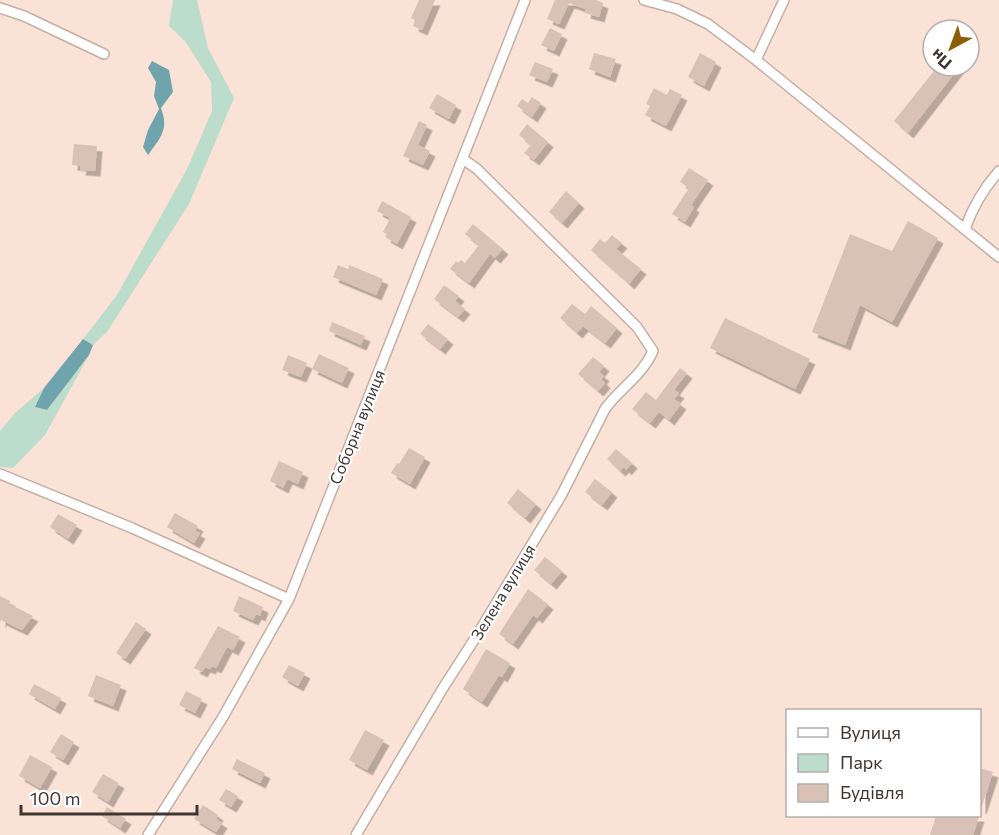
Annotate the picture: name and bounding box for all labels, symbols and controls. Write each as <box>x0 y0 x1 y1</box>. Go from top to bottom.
north arrow <box>921 18 981 78</box>
text: Пн <box>927 46 955 74</box>
street label: Соборна вулиця <box>325 367 388 487</box>
street label: Зелена вулиця <box>467 541 539 643</box>
legend <box>786 709 981 817</box>
text: Вулиця <box>840 721 901 743</box>
text: Парк <box>840 751 883 773</box>
scale bar <box>21 778 196 816</box>
text: Будівля <box>840 781 904 803</box>
text: 100 m <box>30 787 80 809</box>

